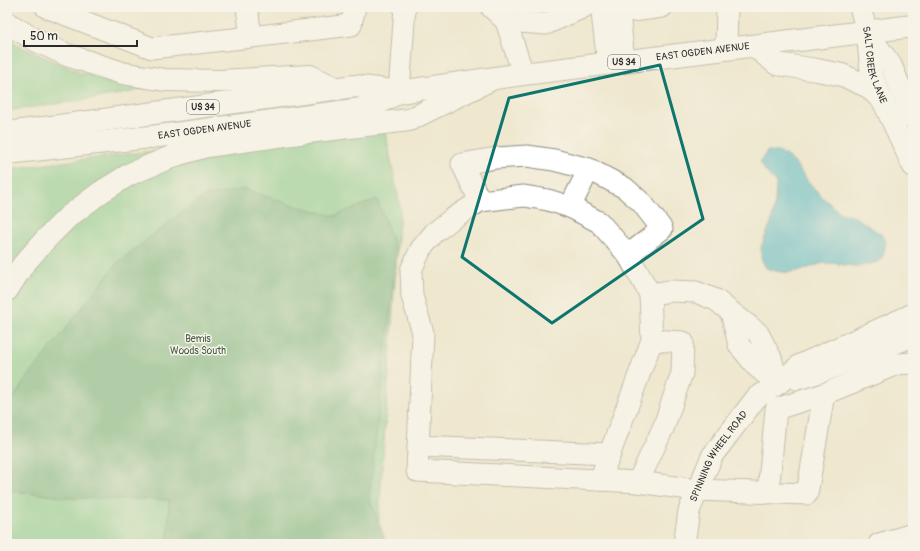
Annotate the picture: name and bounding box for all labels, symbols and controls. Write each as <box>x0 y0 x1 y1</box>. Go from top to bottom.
scale bar <box>24 22 137 48</box>
street label: SALT CREEK LANE <box>860 25 889 105</box>
text: 50 m <box>30 29 58 44</box>
street label: EAST OGDEN AVENUE <box>655 40 750 64</box>
road number: US 34 <box>608 55 640 69</box>
road number: US 34 <box>187 100 219 114</box>
street label: EAST OGDEN AVENUE <box>157 118 252 142</box>
park label: Bemis Woods South <box>170 333 226 357</box>
street label: SPINNING WHEEL ROAD <box>688 408 750 504</box>

